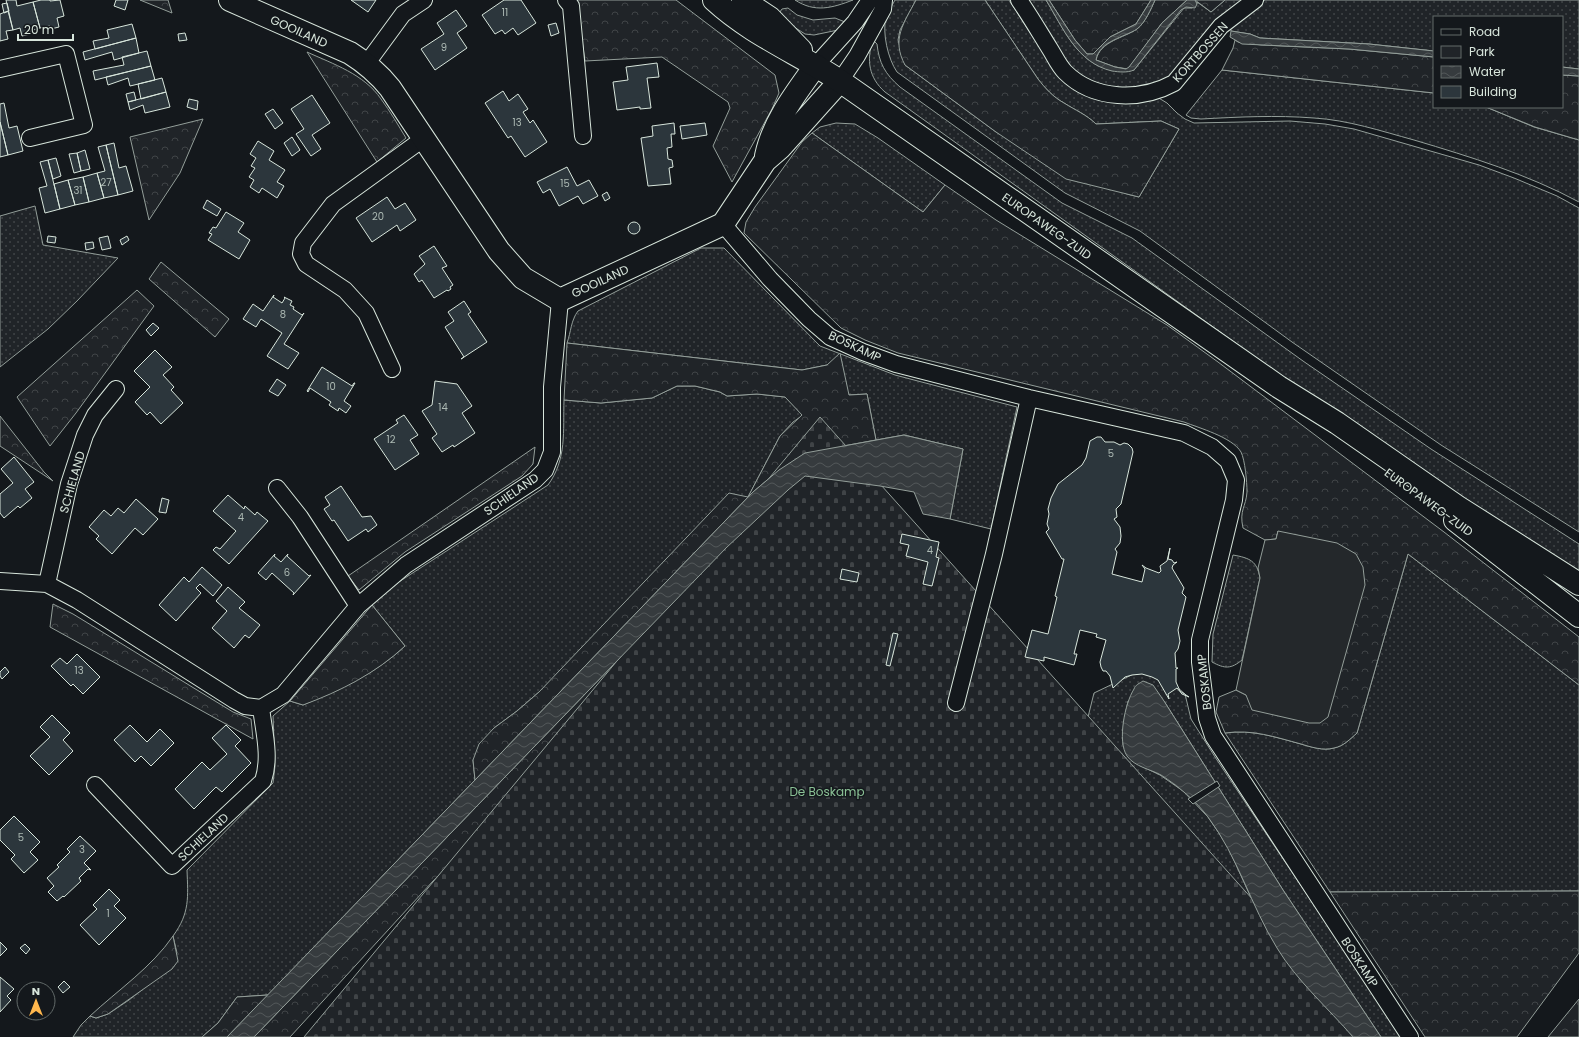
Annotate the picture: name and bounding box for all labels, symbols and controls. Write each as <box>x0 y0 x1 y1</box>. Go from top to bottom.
house number: 11 <box>502 5 508 20</box>
street label: GOOILAND <box>268 11 330 51</box>
scale bar <box>18 16 73 42</box>
legend <box>1433 16 1563 108</box>
street label: KORTBOSSEN <box>1168 18 1232 86</box>
text: 20 m <box>24 21 54 38</box>
text: Road <box>1469 23 1500 40</box>
house number: 9 <box>441 40 447 55</box>
text: Park <box>1469 43 1496 60</box>
text: Water <box>1469 63 1506 80</box>
text: Building <box>1469 83 1517 100</box>
house number: 13 <box>512 115 522 130</box>
house number: 27 <box>100 175 112 190</box>
house number: 15 <box>560 176 570 191</box>
house number: 31 <box>73 183 83 198</box>
street label: EUROPAWEG-ZUID <box>999 189 1095 263</box>
house number: 20 <box>372 209 384 224</box>
street label: GOOILAND <box>569 260 631 302</box>
house number: 8 <box>280 307 286 322</box>
street label: BOSKAMP <box>826 326 884 366</box>
house number: 10 <box>326 379 336 394</box>
house number: 14 <box>438 400 448 415</box>
house number: 12 <box>387 432 396 447</box>
house number: 5 <box>1108 446 1114 461</box>
street label: SCHIELAND <box>55 449 89 515</box>
street label: EUROPAWEG-ZUID <box>1381 464 1477 540</box>
street label: SCHIELAND <box>480 469 542 519</box>
house number: 4 <box>238 510 244 525</box>
house number: 4 <box>927 543 933 558</box>
house number: 6 <box>284 565 290 580</box>
street label: BOSKAMP <box>1193 653 1215 711</box>
house number: 13 <box>74 663 84 678</box>
park label: De Boskamp <box>789 783 865 800</box>
street label: SCHIELAND <box>174 809 232 865</box>
house number: 5 <box>18 830 24 845</box>
house number: 3 <box>79 842 85 857</box>
house number: 1 <box>106 906 110 921</box>
street label: BOSKAMP <box>1338 934 1383 990</box>
north arrow <box>16 981 56 1021</box>
text: N <box>32 983 40 999</box>

